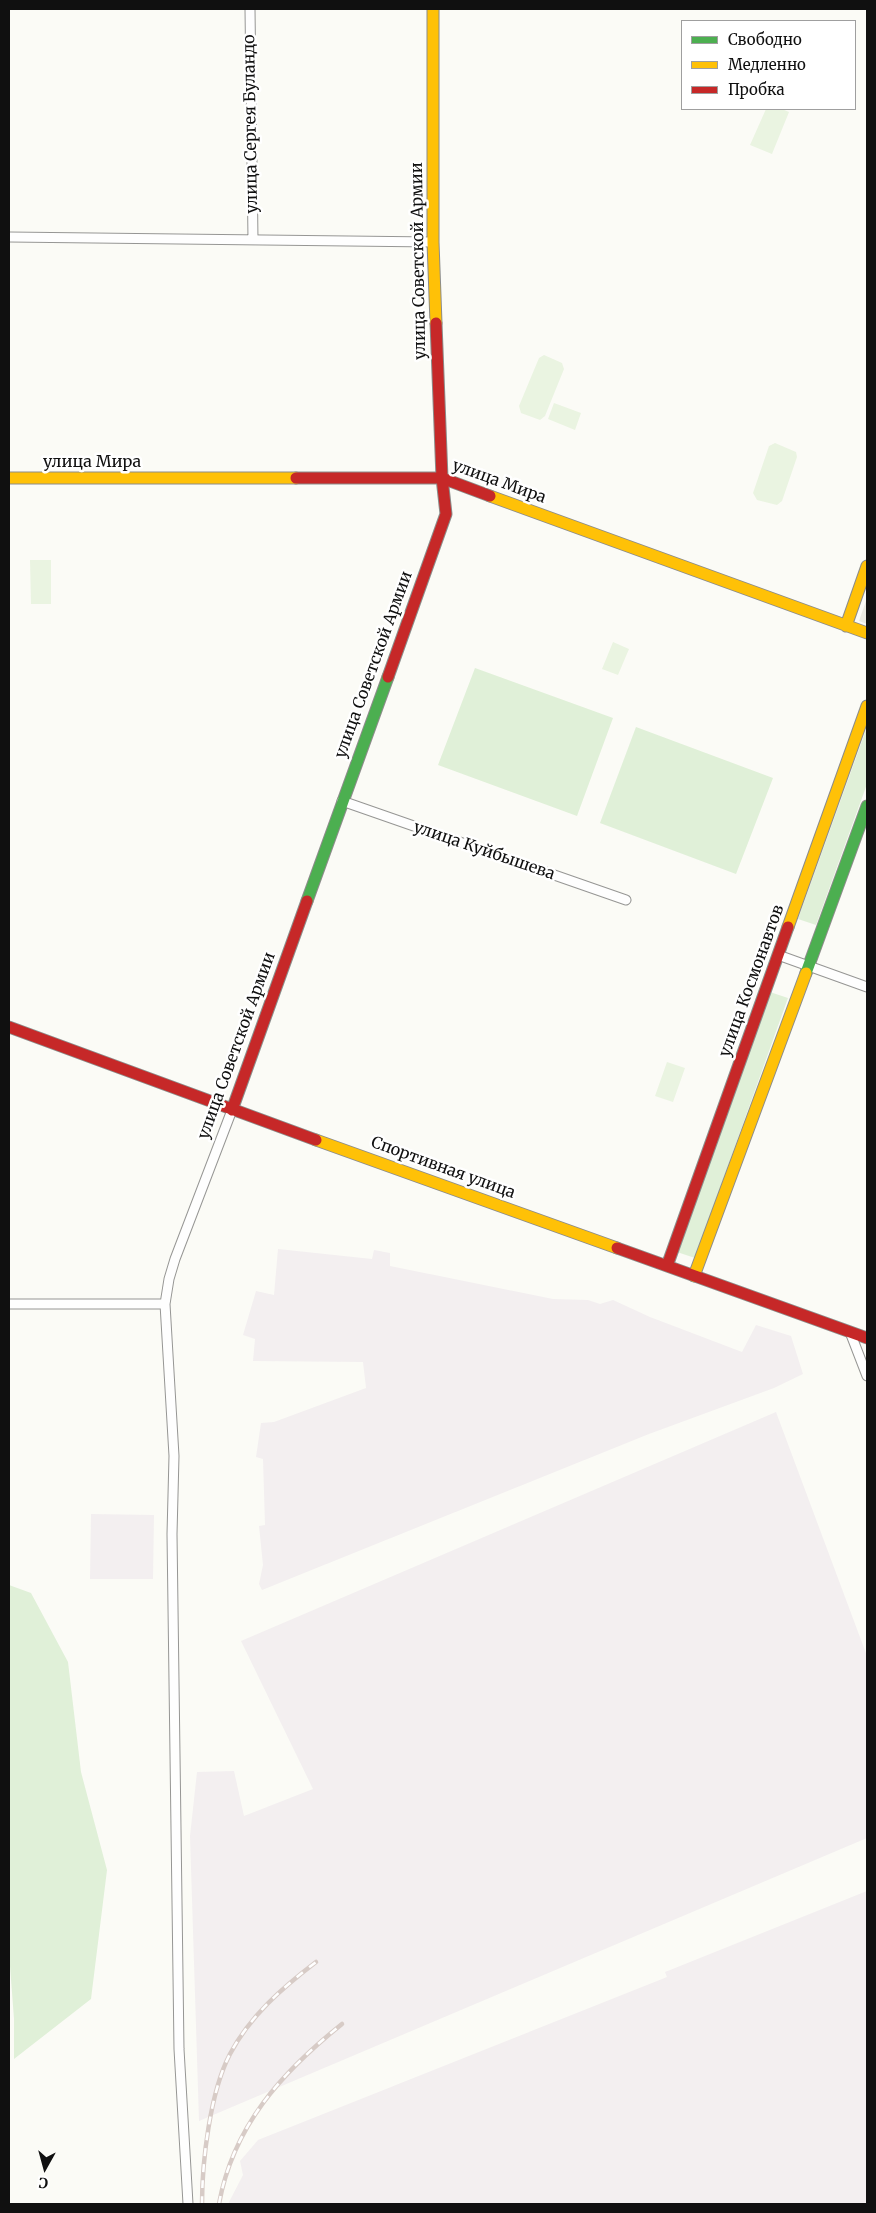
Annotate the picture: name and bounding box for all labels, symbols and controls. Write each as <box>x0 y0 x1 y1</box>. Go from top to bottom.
legend <box>681 20 856 110</box>
text: Свободно <box>728 30 802 49</box>
street label: улица Сергея Буландо <box>240 34 262 214</box>
text: Медленно <box>728 55 806 74</box>
text: Пробка <box>728 80 785 99</box>
street label: улица Советской Армии <box>408 162 430 360</box>
street label: улица Мира <box>43 452 141 472</box>
street label: улица Мира <box>450 456 548 508</box>
street label: улица Советской Армии <box>331 569 417 761</box>
street label: улица Куйбышева <box>411 818 557 884</box>
street label: улица Космонавтов <box>716 902 788 1060</box>
street label: улица Советской Армии <box>194 950 280 1142</box>
street label: Спортивная улица <box>368 1133 518 1203</box>
north arrow <box>20 2143 70 2193</box>
text: С <box>37 2173 49 2192</box>

